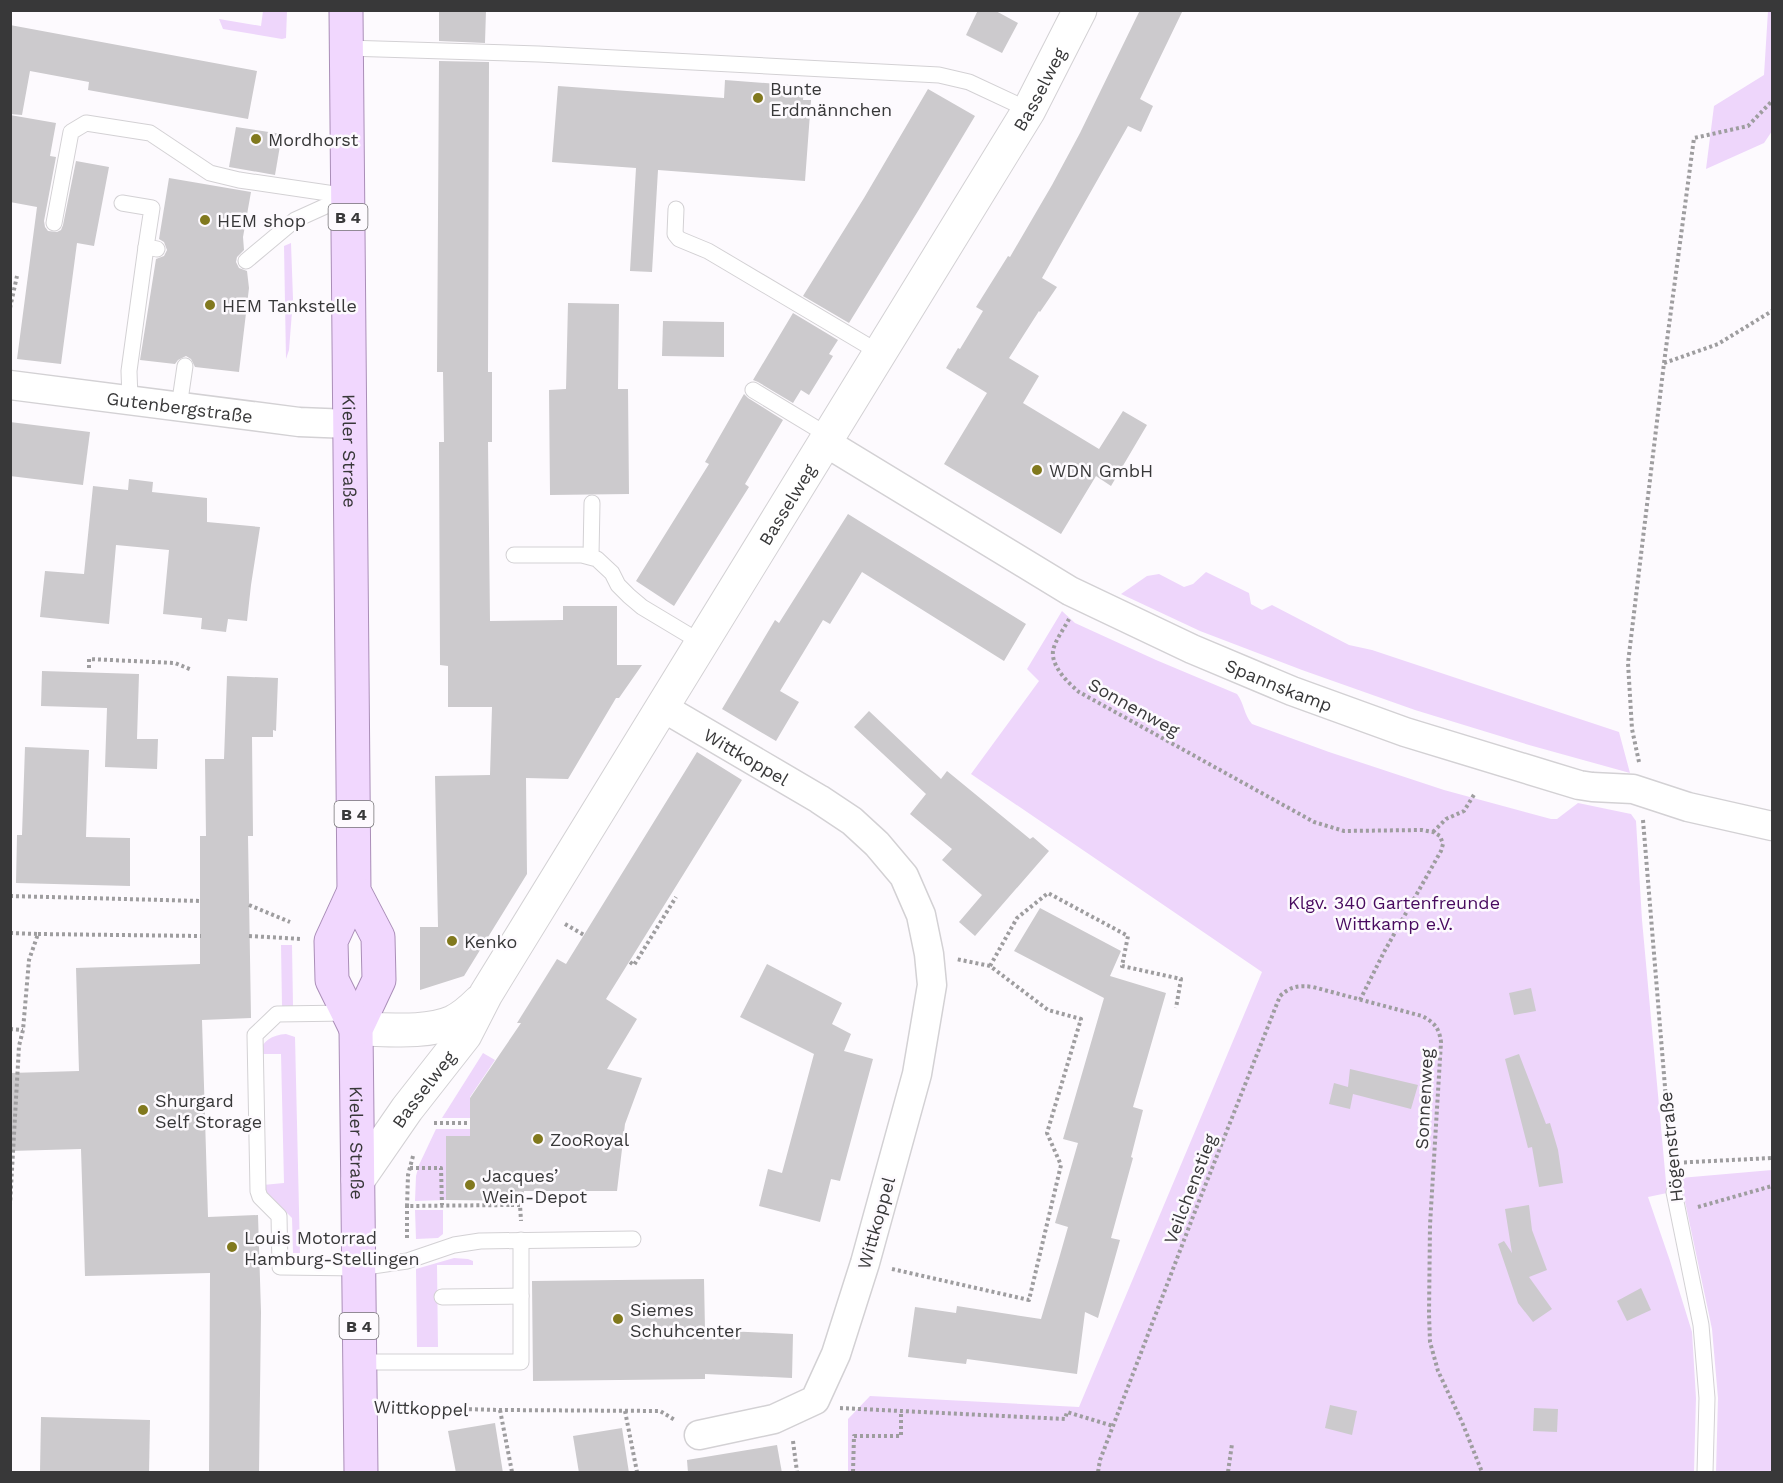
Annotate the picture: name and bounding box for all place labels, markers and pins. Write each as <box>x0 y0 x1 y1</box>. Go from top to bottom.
place label: Bunte Erdmännchen <box>770 78 892 120</box>
marker: Bunte Erdmännchen <box>751 91 765 105</box>
place label: Mordhorst <box>268 129 359 150</box>
marker: Mordhorst <box>249 132 263 146</box>
place label: HEM shop <box>217 210 306 231</box>
marker: HEM shop <box>198 213 212 227</box>
place label: HEM Tankstelle <box>222 295 357 316</box>
marker: HEM Tankstelle <box>203 298 217 312</box>
place label: WDN GmbH <box>1049 460 1153 481</box>
marker: WDN GmbH <box>1030 463 1044 477</box>
place label: Kenko <box>464 931 517 952</box>
marker: Kenko <box>445 934 459 948</box>
place label: Shurgard Self Storage <box>155 1090 262 1132</box>
marker: Shurgard Self Storage <box>136 1103 150 1117</box>
place label: ZooRoyal <box>550 1129 630 1150</box>
marker: ZooRoyal <box>531 1132 545 1146</box>
place label: Jacques’ Wein-Depot <box>482 1165 587 1207</box>
marker: Jacques’ Wein-Depot <box>463 1178 477 1192</box>
place label: Louis Motorrad Hamburg-Stellingen <box>244 1227 420 1269</box>
marker: Louis Motorrad Hamburg-Stellingen <box>225 1240 239 1254</box>
place label: Siemes Schuhcenter <box>630 1299 742 1341</box>
marker: Siemes Schuhcenter <box>611 1312 625 1326</box>

